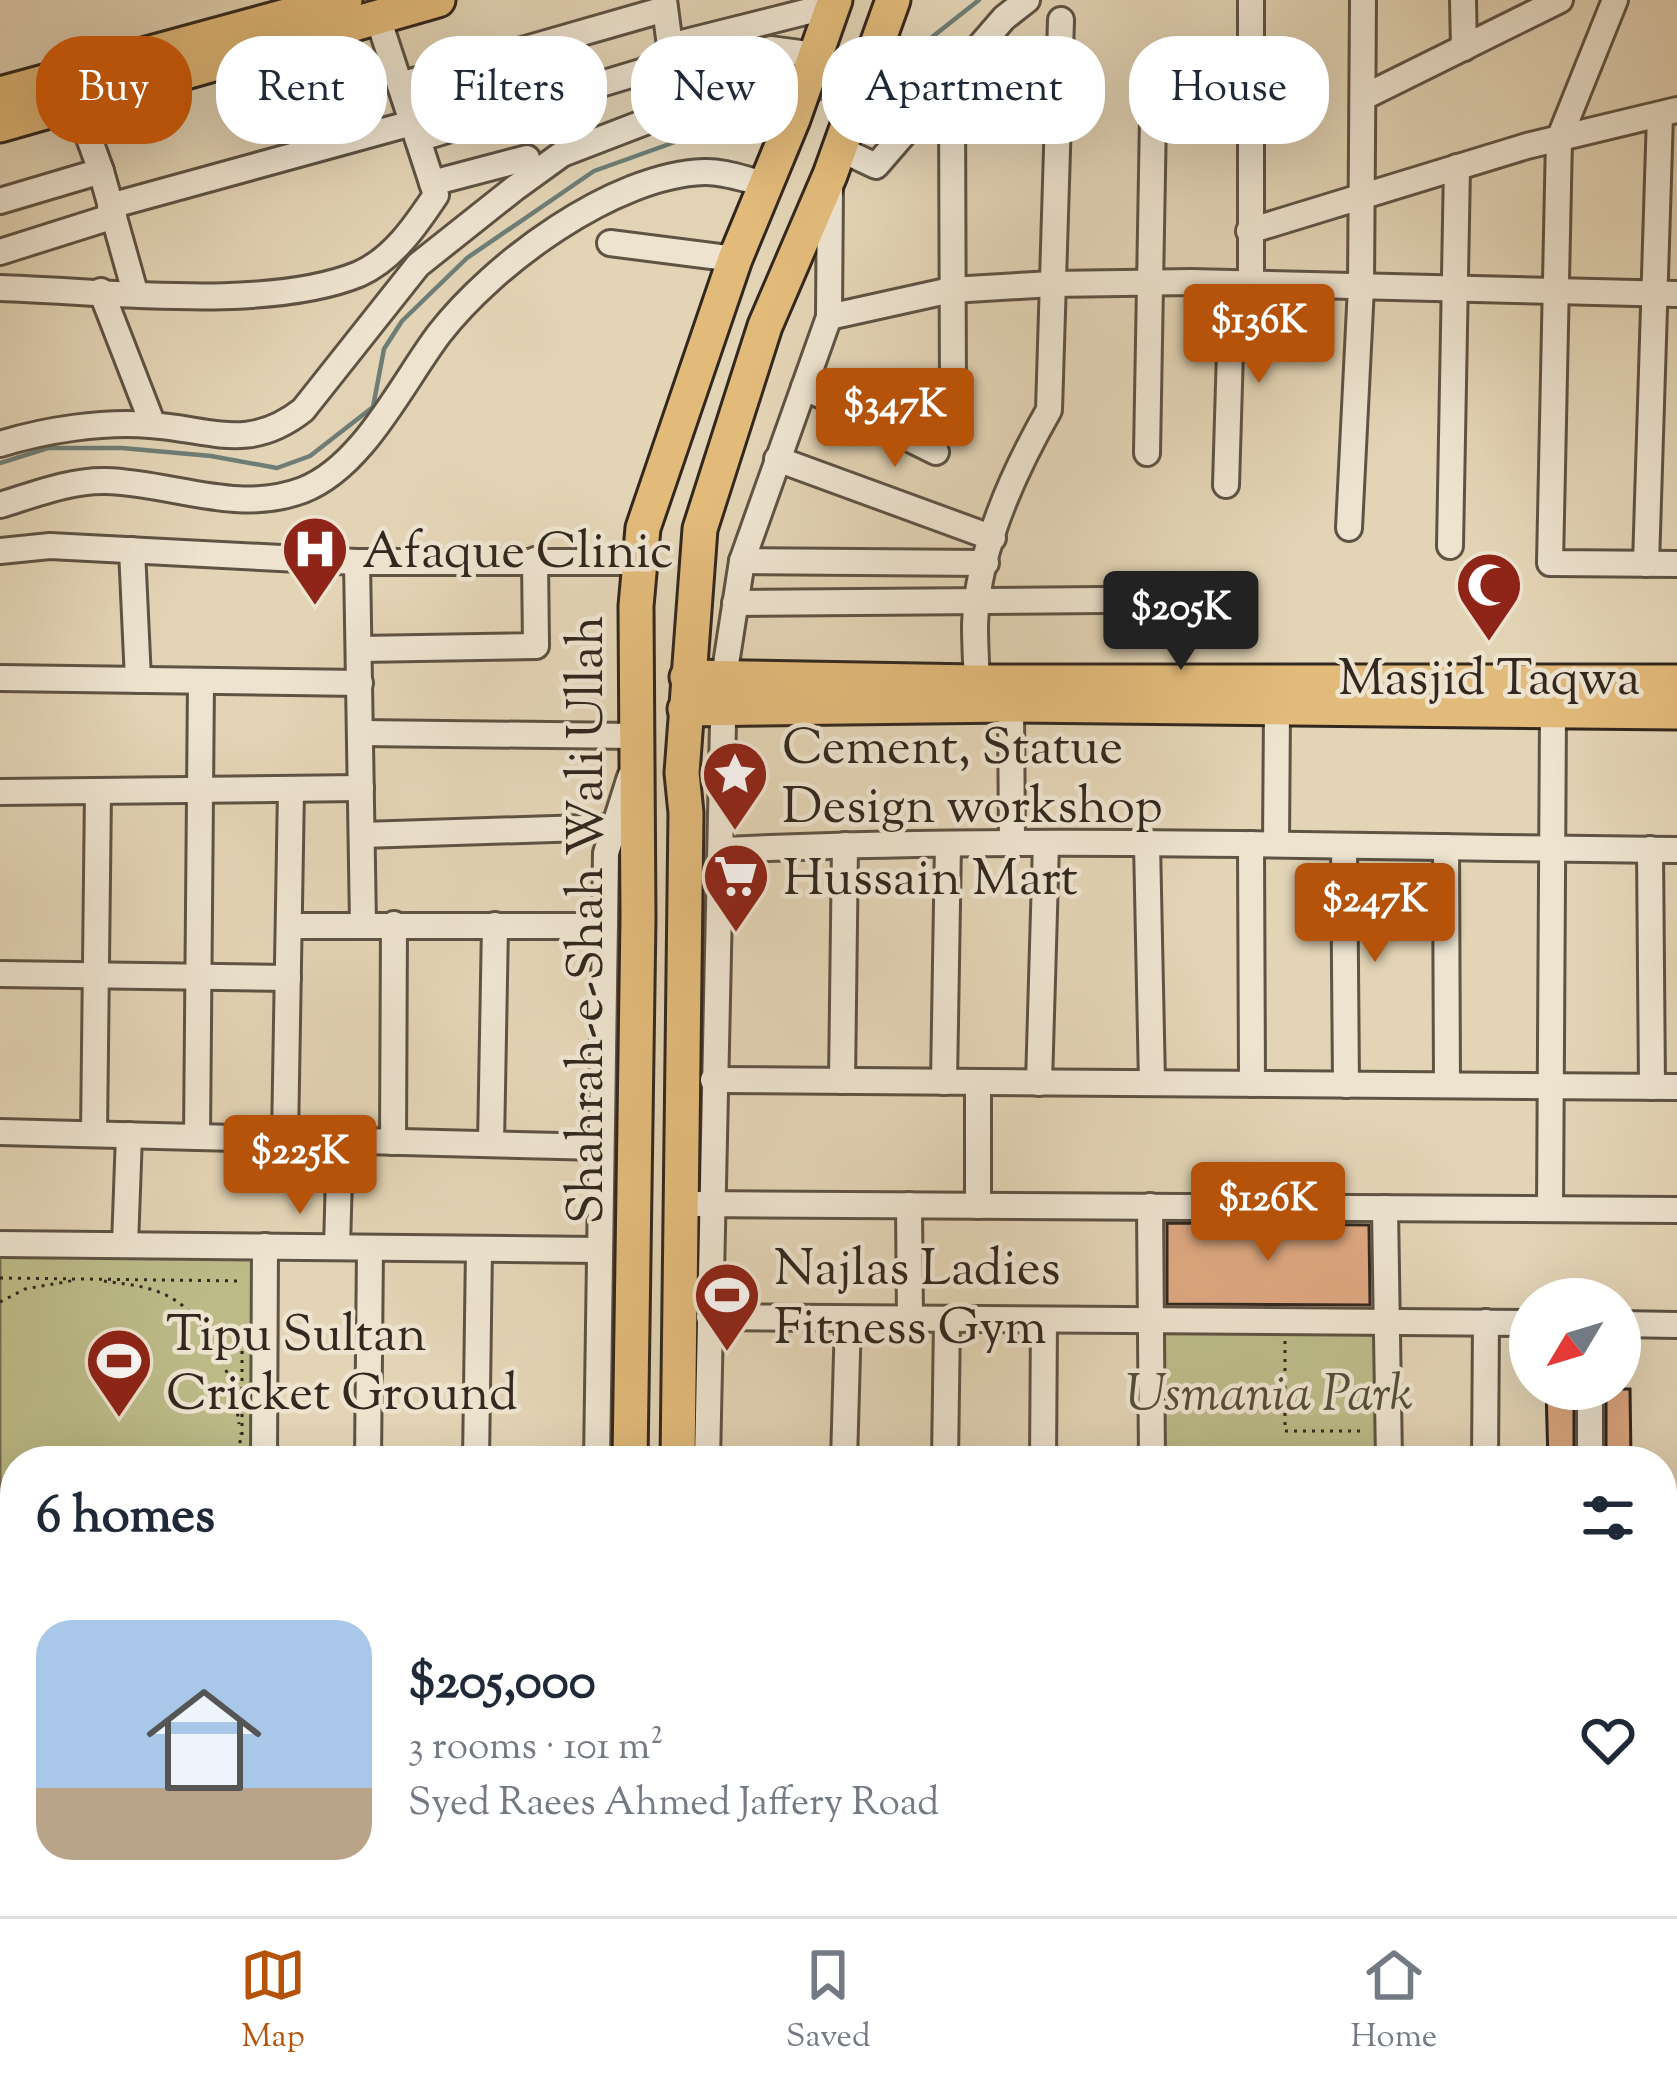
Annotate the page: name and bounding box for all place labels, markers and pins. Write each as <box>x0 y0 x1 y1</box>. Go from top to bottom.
pin: $136K <box>1175 284 1343 386</box>
pin: $347K <box>811 368 979 470</box>
hospital icon: Afaque Clinic <box>280 514 350 608</box>
place label: Afaque Clinic <box>362 518 673 591</box>
mosque icon: Masjid Taqwa <box>1454 550 1524 644</box>
pin: $205K <box>1097 571 1265 673</box>
place label: Masjid Taqwa <box>1338 645 1640 718</box>
place label: Cement, Statue Design workshop <box>782 714 1163 846</box>
place icon: Cement, Statue Design workshop <box>700 739 770 833</box>
supermarket icon: Hussain Mart <box>701 841 771 935</box>
place label: Hussain Mart <box>783 845 1078 918</box>
pin: $247K <box>1291 863 1459 965</box>
pin: $225K <box>216 1115 384 1217</box>
pin: $126K <box>1184 1162 1352 1264</box>
place label: Najlas Ladies Fitness Gym <box>774 1235 1061 1367</box>
sports icon: Najlas Ladies Fitness Gym <box>692 1260 762 1354</box>
place label: Tipu Sultan Cricket Ground <box>166 1301 518 1433</box>
sports icon: Tipu Sultan Cricket Ground <box>84 1326 154 1420</box>

